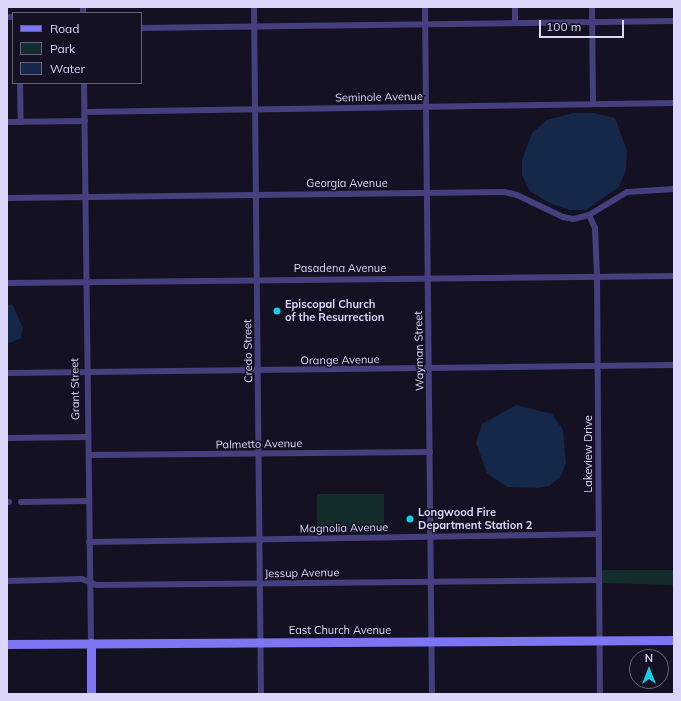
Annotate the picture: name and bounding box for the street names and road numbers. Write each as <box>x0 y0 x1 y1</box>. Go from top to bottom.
street label: Seminole Avenue <box>335 90 423 104</box>
street label: Georgia Avenue <box>306 176 388 190</box>
street label: Pasadena Avenue <box>294 261 386 275</box>
street label: Wayman Street <box>412 311 426 391</box>
street label: Credo Street <box>241 319 255 383</box>
street label: Orange Avenue <box>300 353 380 367</box>
street label: Grant Street <box>68 358 82 420</box>
street label: Lakeview Drive <box>581 415 595 493</box>
street label: Palmetto Avenue <box>216 437 302 451</box>
street label: Magnolia Avenue <box>300 521 388 535</box>
street label: Jessup Avenue <box>265 566 339 580</box>
street label: East Church Avenue <box>289 623 391 637</box>

